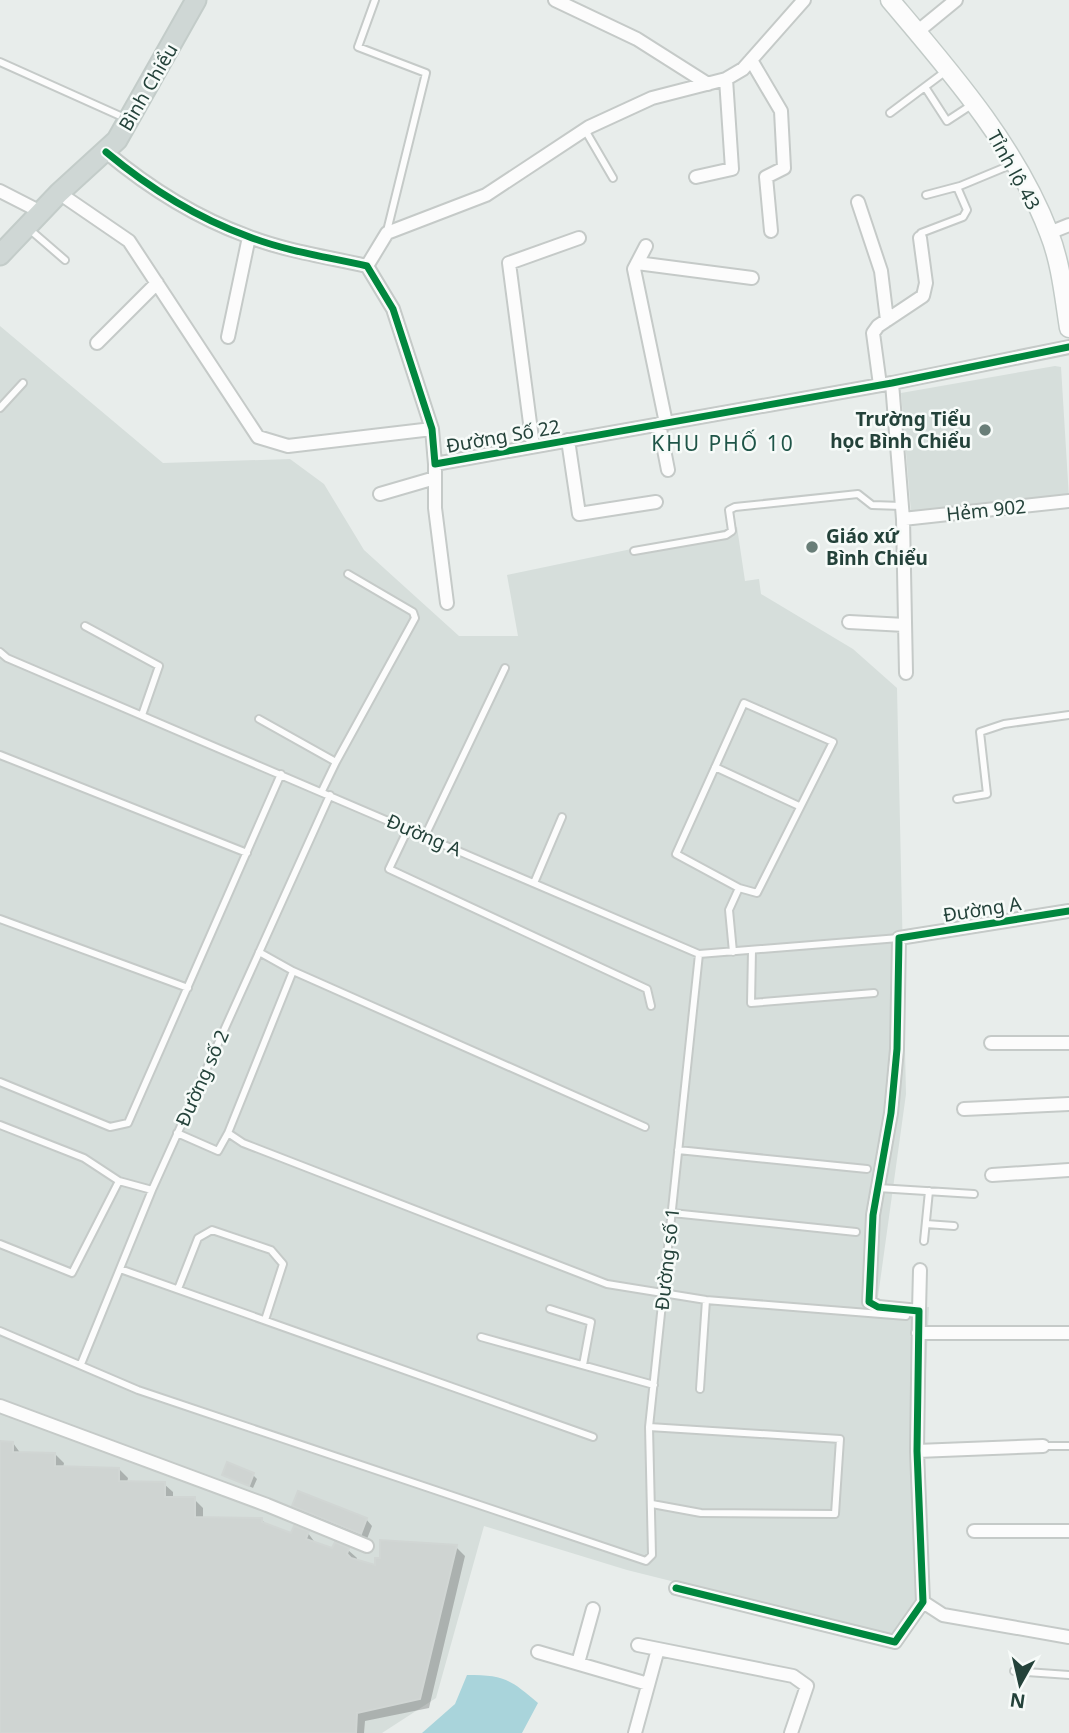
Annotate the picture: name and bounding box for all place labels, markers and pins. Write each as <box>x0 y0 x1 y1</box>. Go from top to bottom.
place label: Trường Tiểu học Bình Chiểu <box>830 406 971 454</box>
marker: Trường Tiểu học Bình Chiểu <box>977 422 993 438</box>
place label: Giáo xứ Bình Chiểu <box>826 523 928 571</box>
marker: Giáo xứ Bình Chiểu <box>804 539 820 555</box>

